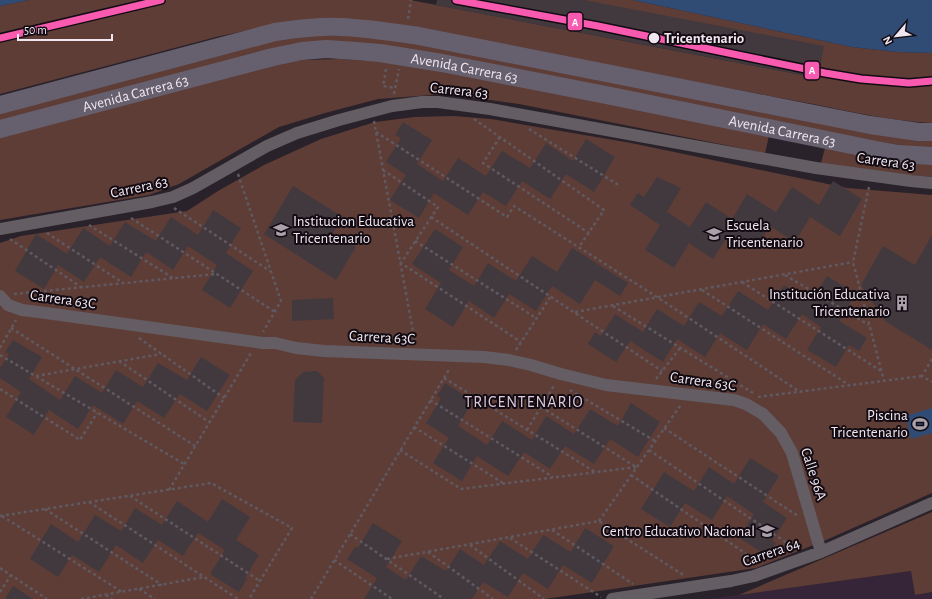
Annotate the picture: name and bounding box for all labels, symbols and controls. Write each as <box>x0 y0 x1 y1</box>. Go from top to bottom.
line badge: A <box>567 12 583 31</box>
scale bar <box>18 16 112 42</box>
north arrow <box>876 16 916 56</box>
text: A <box>572 17 579 28</box>
text: 50 m <box>24 24 47 36</box>
marker: Tricentenario <box>647 31 661 45</box>
place label: Tricentenario <box>664 31 744 46</box>
text: N <box>881 34 894 46</box>
street label: Avenida Carrera 63 <box>410 51 519 86</box>
line badge: A <box>804 61 820 80</box>
text: A <box>809 65 816 76</box>
street label: Avenida Carrera 63 <box>81 73 190 115</box>
street label: Carrera 63 <box>429 80 489 101</box>
street label: Avenida Carrera 63 <box>727 113 837 150</box>
street label: Carrera 63 <box>856 150 916 173</box>
street label: Carrera 63 <box>109 174 169 201</box>
place label: Institucion Educativa Tricentenario <box>293 214 414 246</box>
place label: Escuela Tricentenario <box>726 218 803 250</box>
school or university icon: Institucion Educativa Tricentenario <box>272 221 290 239</box>
school or university icon: Escuela Tricentenario <box>705 225 723 243</box>
street label: Carrera 63C <box>29 287 97 312</box>
place label: Institución Educativa Tricentenario <box>769 287 890 319</box>
building icon: Institución Educativa Tricentenario <box>893 294 911 312</box>
street label: Carrera 63C <box>348 328 416 347</box>
street label: Carrera 63C <box>669 369 737 394</box>
district label: TRICENTENARIO <box>464 394 584 410</box>
place label: Piscina Tricentenario <box>831 408 908 440</box>
sports icon: Piscina Tricentenario <box>911 415 929 433</box>
street label: Calle 96A <box>798 446 829 503</box>
school or university icon: Centro Educativo Nacional <box>758 522 776 540</box>
place label: Centro Educativo Nacional <box>602 524 755 539</box>
street label: Carrera 64 <box>741 536 802 569</box>

